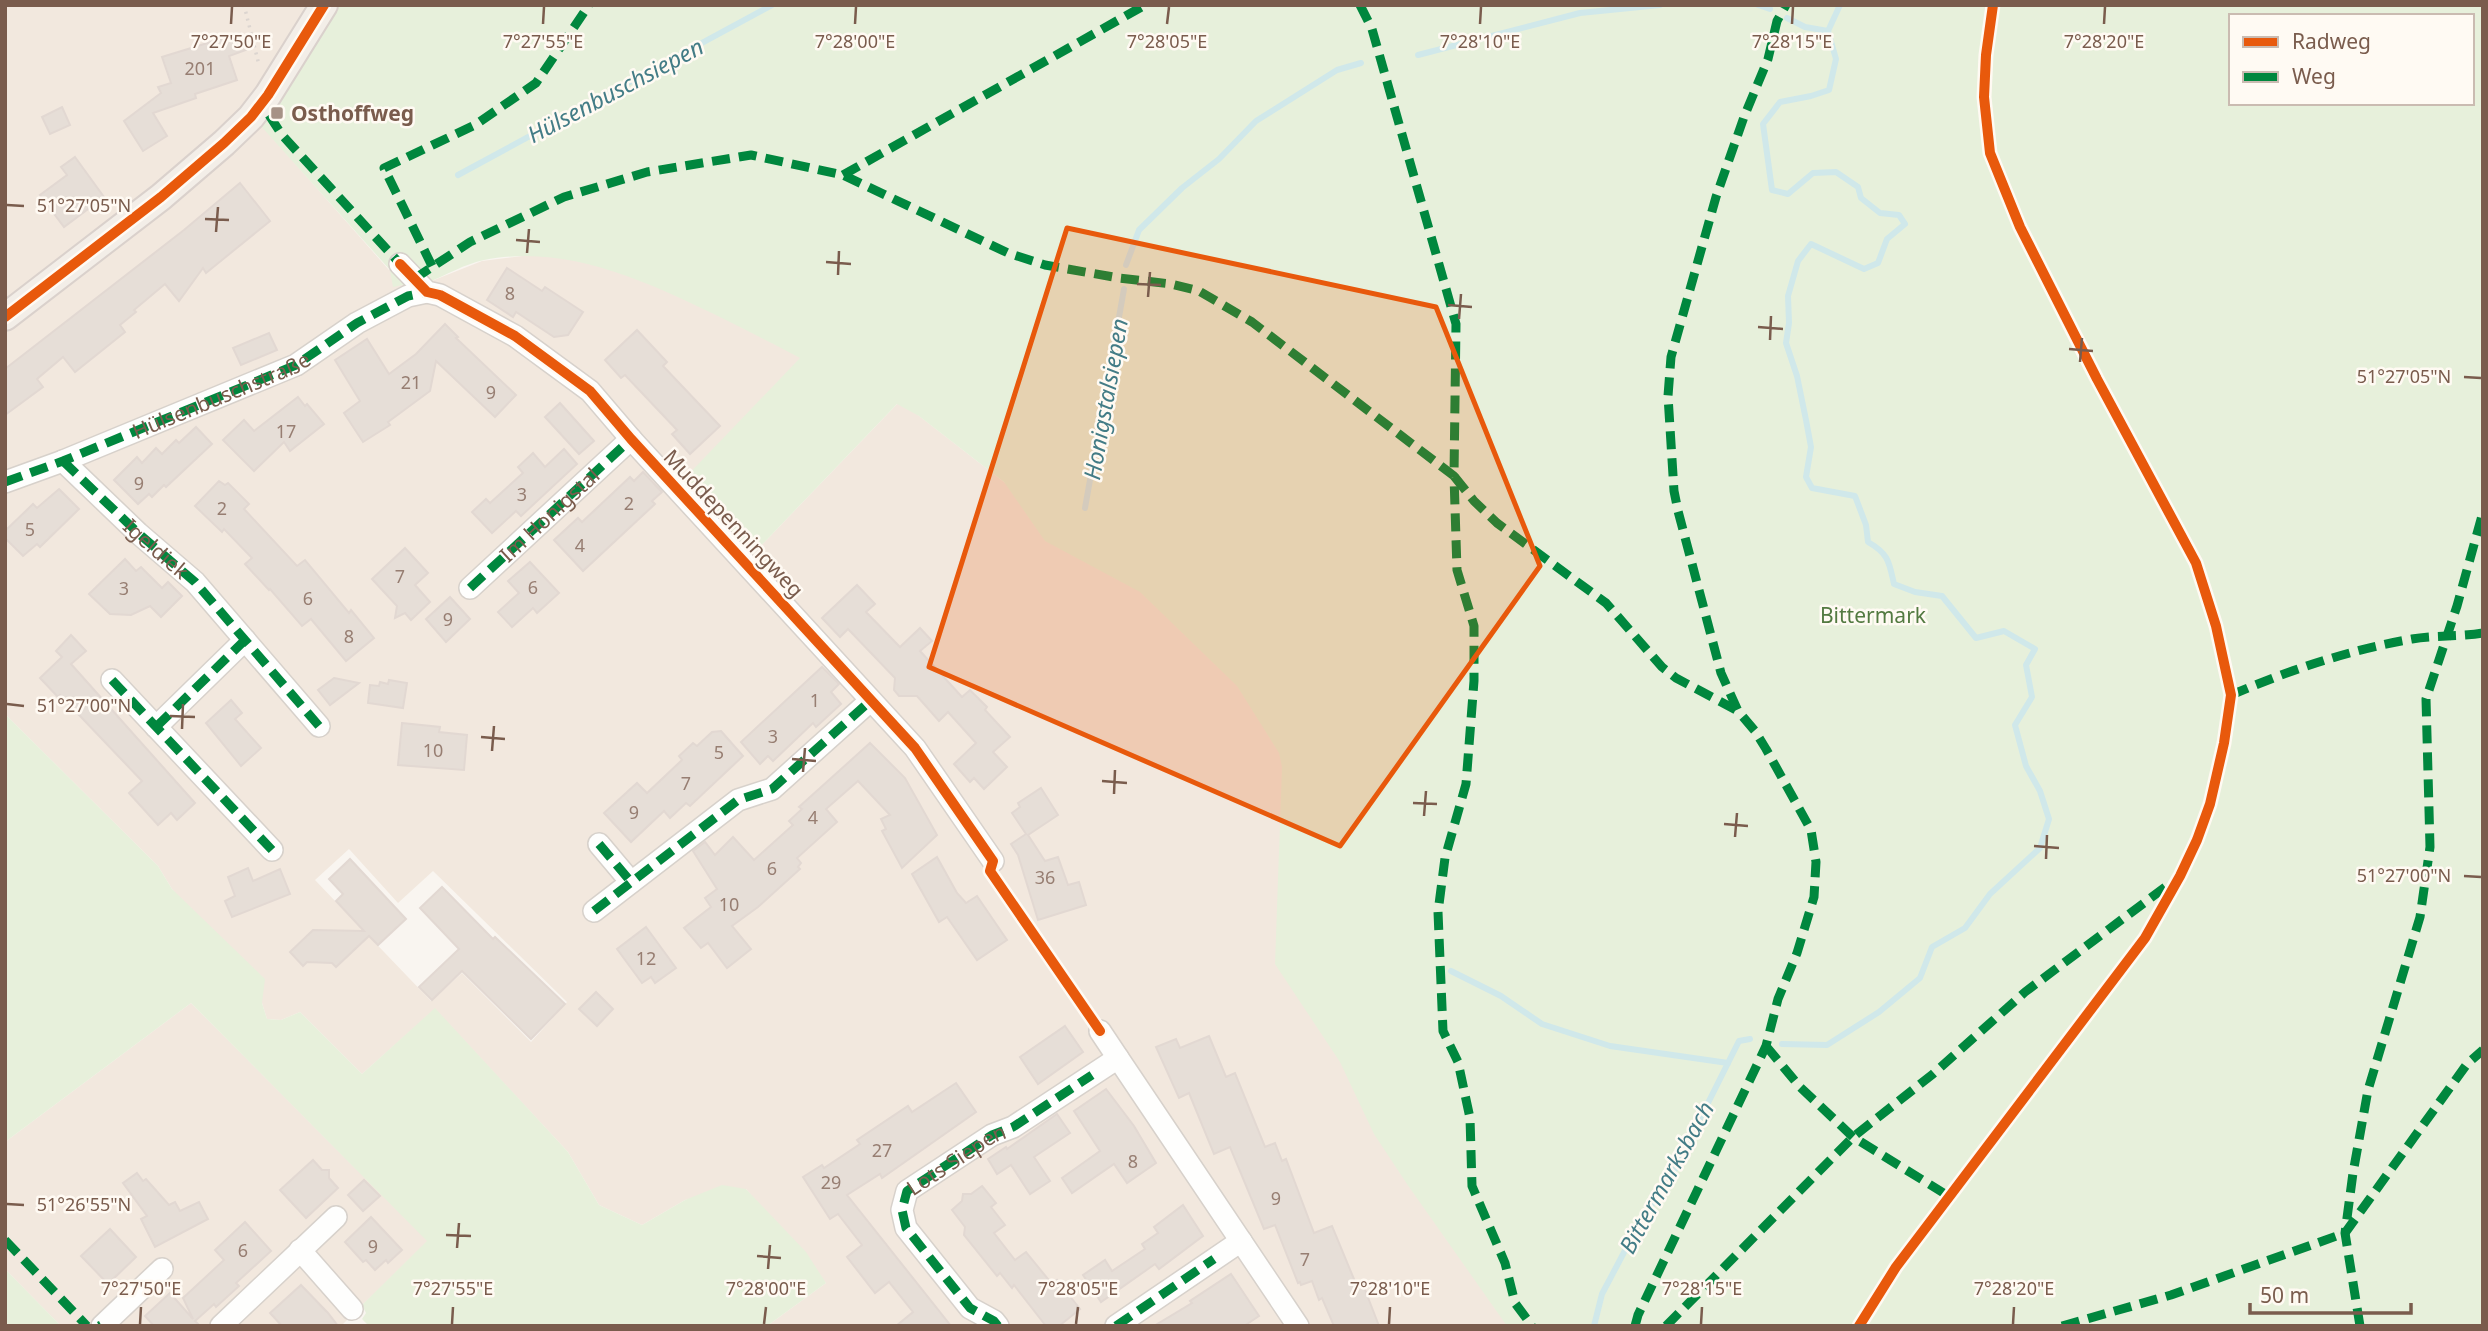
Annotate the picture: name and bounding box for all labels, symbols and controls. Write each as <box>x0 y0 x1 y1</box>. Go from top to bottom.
legend <box>2229 14 2474 105</box>
text: Radweg <box>2292 27 2371 55</box>
text: 7°27'50"E <box>191 29 271 53</box>
text: 7°27'55"E <box>503 29 583 53</box>
text: 7°28'00"E <box>815 29 895 53</box>
text: 7°28'05"E <box>1127 29 1207 53</box>
text: 7°28'10"E <box>1440 29 1520 53</box>
text: 7°28'15"E <box>1752 29 1832 53</box>
text: 7°28'20"E <box>2064 29 2144 53</box>
water label: Hülsenbuschsiepen <box>521 30 709 150</box>
house number: 201 <box>185 56 215 80</box>
text: Weg <box>2292 62 2336 90</box>
place label: Osthoffweg <box>291 99 414 127</box>
marker: Osthoffweg <box>269 105 285 121</box>
text: 51°27'05"N <box>37 193 131 217</box>
house number: 8 <box>505 281 515 305</box>
water label: Honigstalsiepen <box>1075 316 1135 482</box>
street label: Hülsenbuschstraße <box>128 345 316 445</box>
text: 51°27'05"N <box>2357 364 2451 388</box>
house number: 21 <box>401 370 421 394</box>
house number: 9 <box>486 380 496 404</box>
house number: 17 <box>276 419 296 443</box>
street label: Muddepenningweg <box>658 443 810 603</box>
street label: Im Honigstal <box>493 461 605 568</box>
house number: 9 <box>134 471 144 495</box>
house number: 3 <box>517 482 527 506</box>
house number: 2 <box>624 491 634 515</box>
house number: 2 <box>217 496 227 520</box>
street label: Igeldiek <box>117 512 196 585</box>
house number: 5 <box>25 517 35 541</box>
house number: 4 <box>575 533 585 557</box>
house number: 7 <box>395 564 405 588</box>
house number: 6 <box>528 575 538 599</box>
house number: 3 <box>119 576 129 600</box>
house number: 6 <box>303 586 313 610</box>
park label: Bittermark <box>1820 601 1927 629</box>
house number: 9 <box>443 607 453 631</box>
house number: 8 <box>344 624 354 648</box>
house number: 1 <box>810 688 820 712</box>
text: 51°27'00"N <box>37 693 131 717</box>
house number: 3 <box>768 724 778 748</box>
house number: 10 <box>423 738 443 762</box>
house number: 5 <box>714 740 724 764</box>
house number: 7 <box>681 771 691 795</box>
house number: 9 <box>629 800 639 824</box>
house number: 4 <box>808 805 818 829</box>
house number: 6 <box>767 856 777 880</box>
text: 51°27'00"N <box>2357 863 2451 887</box>
house number: 36 <box>1035 865 1055 889</box>
house number: 10 <box>719 892 739 916</box>
house number: 12 <box>636 946 656 970</box>
water label: Bittermarksbach <box>1611 1095 1721 1259</box>
street label: Lots Siepen <box>901 1117 1010 1202</box>
house number: 27 <box>872 1138 892 1162</box>
house number: 8 <box>1128 1149 1138 1173</box>
house number: 29 <box>821 1170 841 1194</box>
house number: 9 <box>1271 1186 1281 1210</box>
text: 51°26'55"N <box>37 1192 131 1216</box>
house number: 9 <box>368 1234 378 1258</box>
house number: 6 <box>238 1238 248 1262</box>
house number: 7 <box>1300 1247 1310 1271</box>
scale bar <box>2250 1272 2411 1316</box>
text: 7°27'50"E <box>101 1276 181 1300</box>
text: 7°27'55"E <box>413 1276 493 1300</box>
text: 7°28'00"E <box>726 1276 806 1300</box>
text: 7°28'05"E <box>1038 1276 1118 1300</box>
text: 7°28'10"E <box>1350 1276 1430 1300</box>
text: 7°28'15"E <box>1662 1276 1742 1300</box>
text: 7°28'20"E <box>1974 1276 2054 1300</box>
text: 50 m <box>2260 1281 2309 1309</box>

